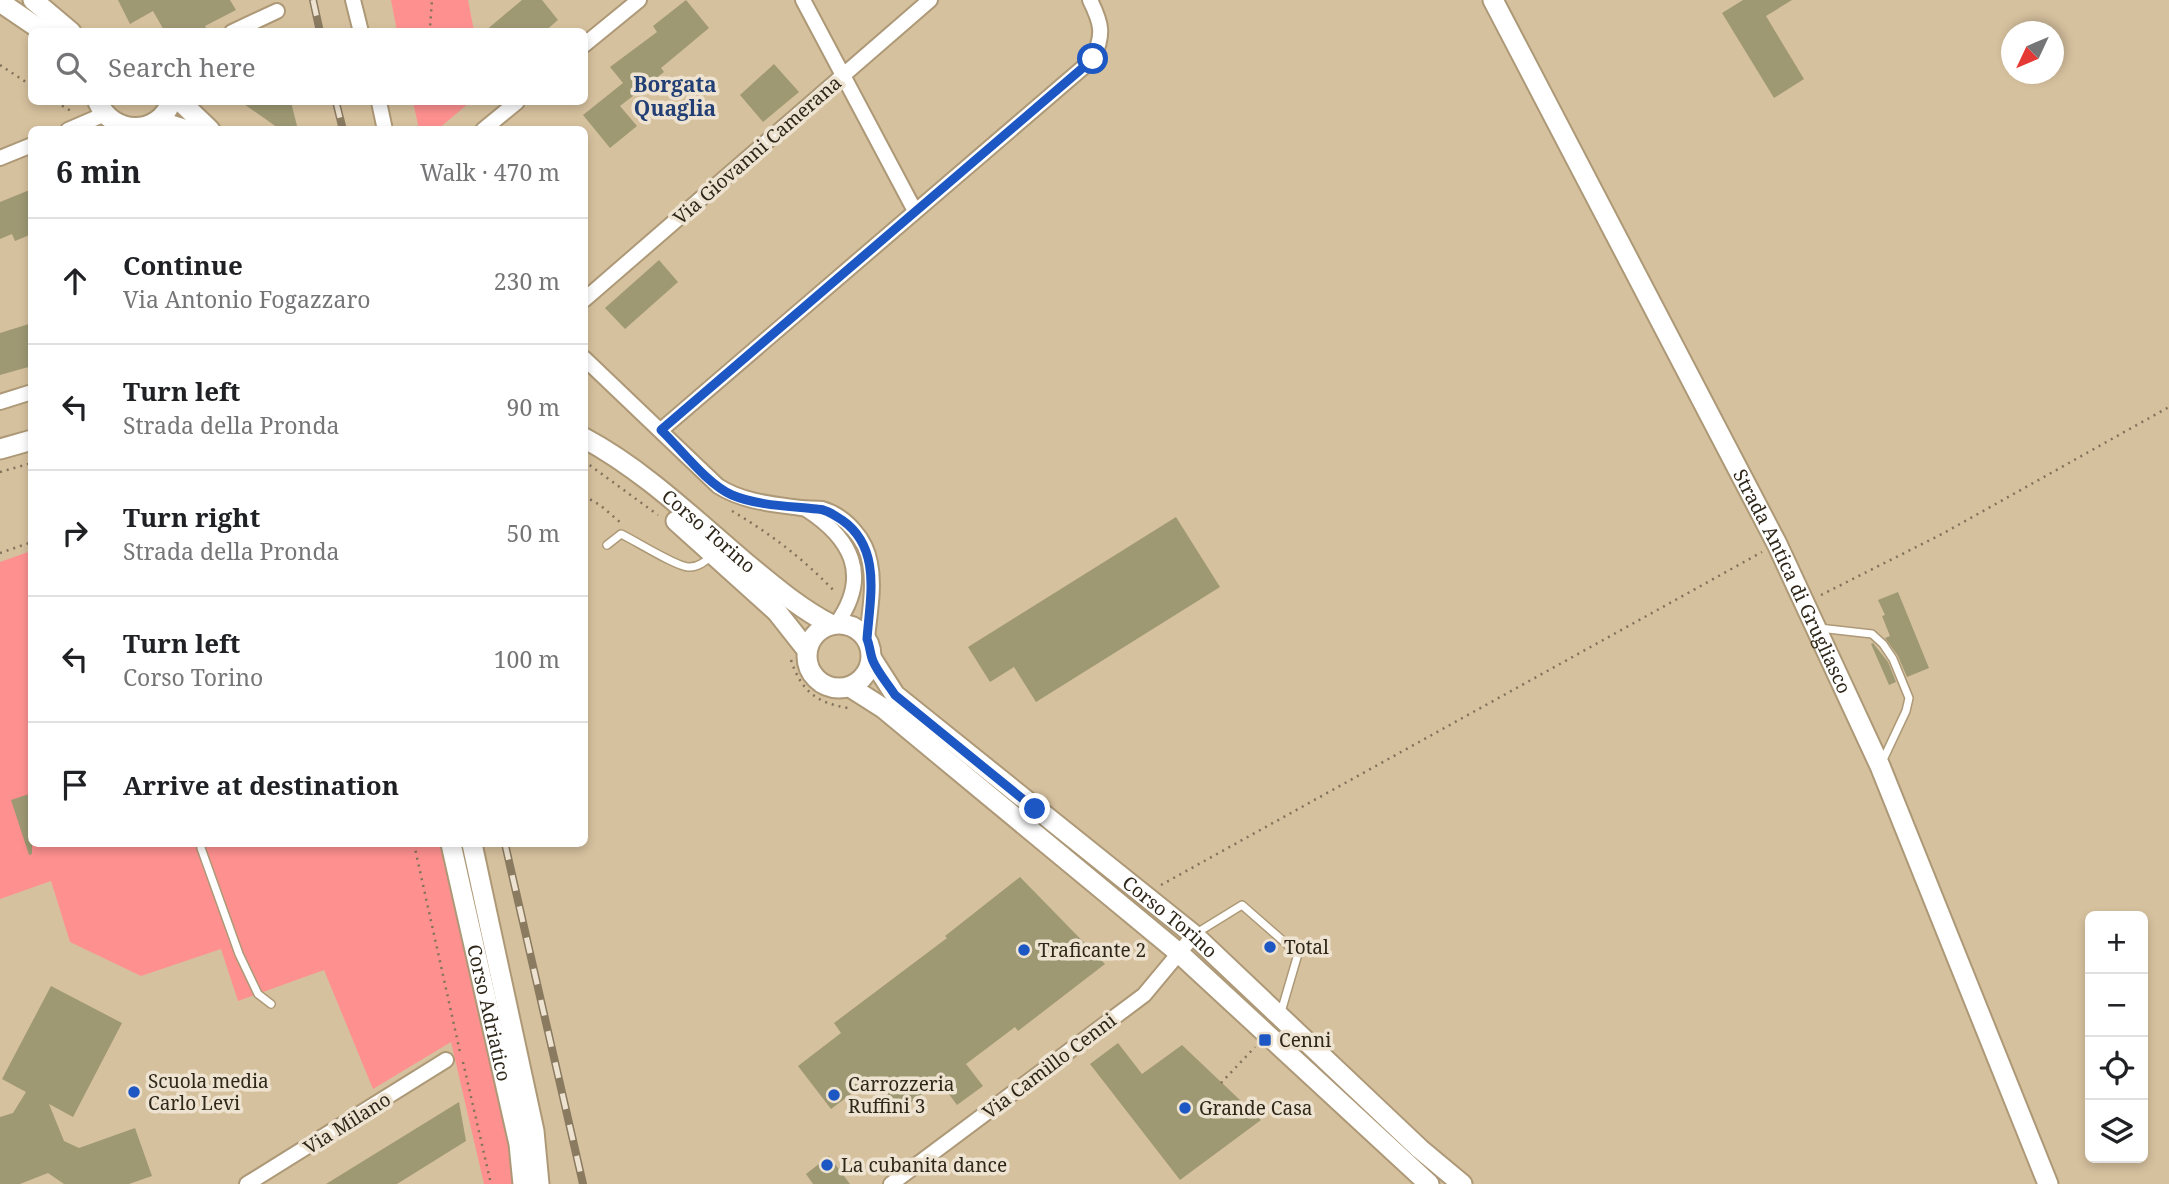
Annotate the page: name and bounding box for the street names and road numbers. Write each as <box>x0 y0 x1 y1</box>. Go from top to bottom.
street label: Via Giovanni Camerana <box>667 70 847 230</box>
street label: Strada Antica di Grugliasco <box>1727 465 1858 698</box>
street label: Corso Torino <box>656 483 761 579</box>
street label: Corso Torino <box>1117 870 1223 964</box>
street label: Corso Adriatico <box>461 942 517 1084</box>
street label: Via Camillo Cenni <box>977 1007 1121 1125</box>
street label: Via Milano <box>298 1086 396 1160</box>

